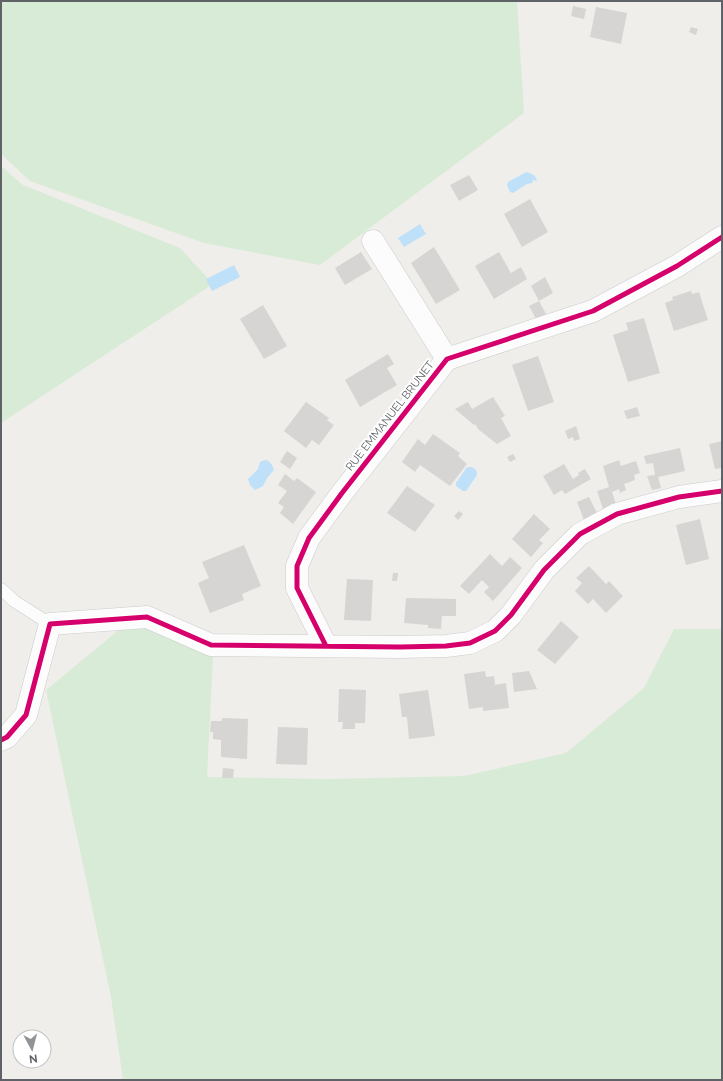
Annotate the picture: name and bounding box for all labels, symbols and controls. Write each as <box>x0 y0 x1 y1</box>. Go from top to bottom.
street label: RUE EMMANUEL BRUNET <box>343 358 437 473</box>
north arrow <box>12 1029 52 1069</box>
text: N <box>28 1051 38 1065</box>

